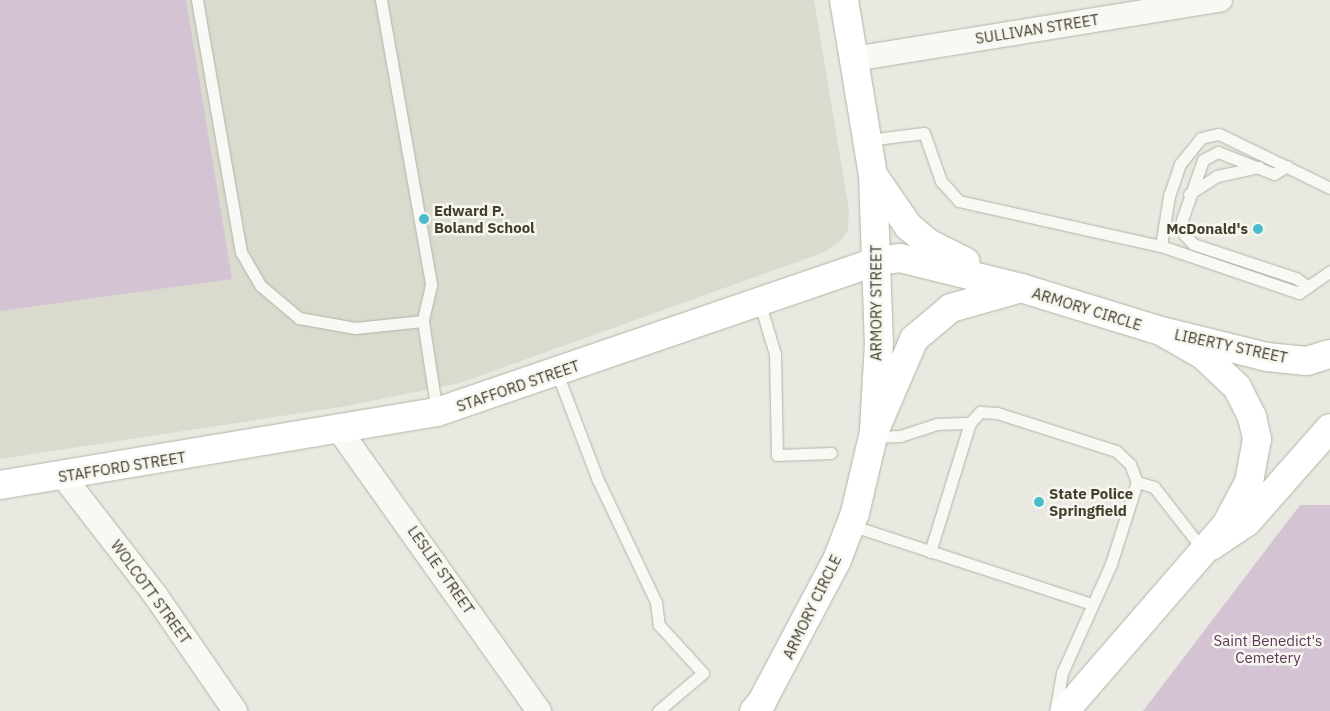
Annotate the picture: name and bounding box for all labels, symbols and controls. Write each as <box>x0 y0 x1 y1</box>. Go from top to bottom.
street label: SULLIVAN STREET <box>974 10 1100 48</box>
place label: Edward P. Boland School <box>434 201 535 236</box>
marker: Edward P. Boland School <box>418 213 430 225</box>
place label: McDonald's <box>1166 220 1248 238</box>
marker: McDonald's <box>1252 223 1264 235</box>
street label: ARMORY STREET <box>867 245 885 361</box>
street label: ARMORY CIRCLE <box>1030 284 1144 334</box>
street label: LIBERTY STREET <box>1173 325 1289 367</box>
street label: STAFFORD STREET <box>454 357 582 415</box>
street label: STAFFORD STREET <box>57 448 187 486</box>
place label: State Police Springfield <box>1049 484 1133 519</box>
marker: State Police Springfield <box>1033 496 1045 508</box>
street label: LESLIE STREET <box>404 522 478 618</box>
street label: WOLCOTT STREET <box>107 536 195 648</box>
street label: ARMORY CIRCLE <box>779 552 845 662</box>
park label: Saint Benedict's Cemetery <box>1214 631 1322 666</box>

